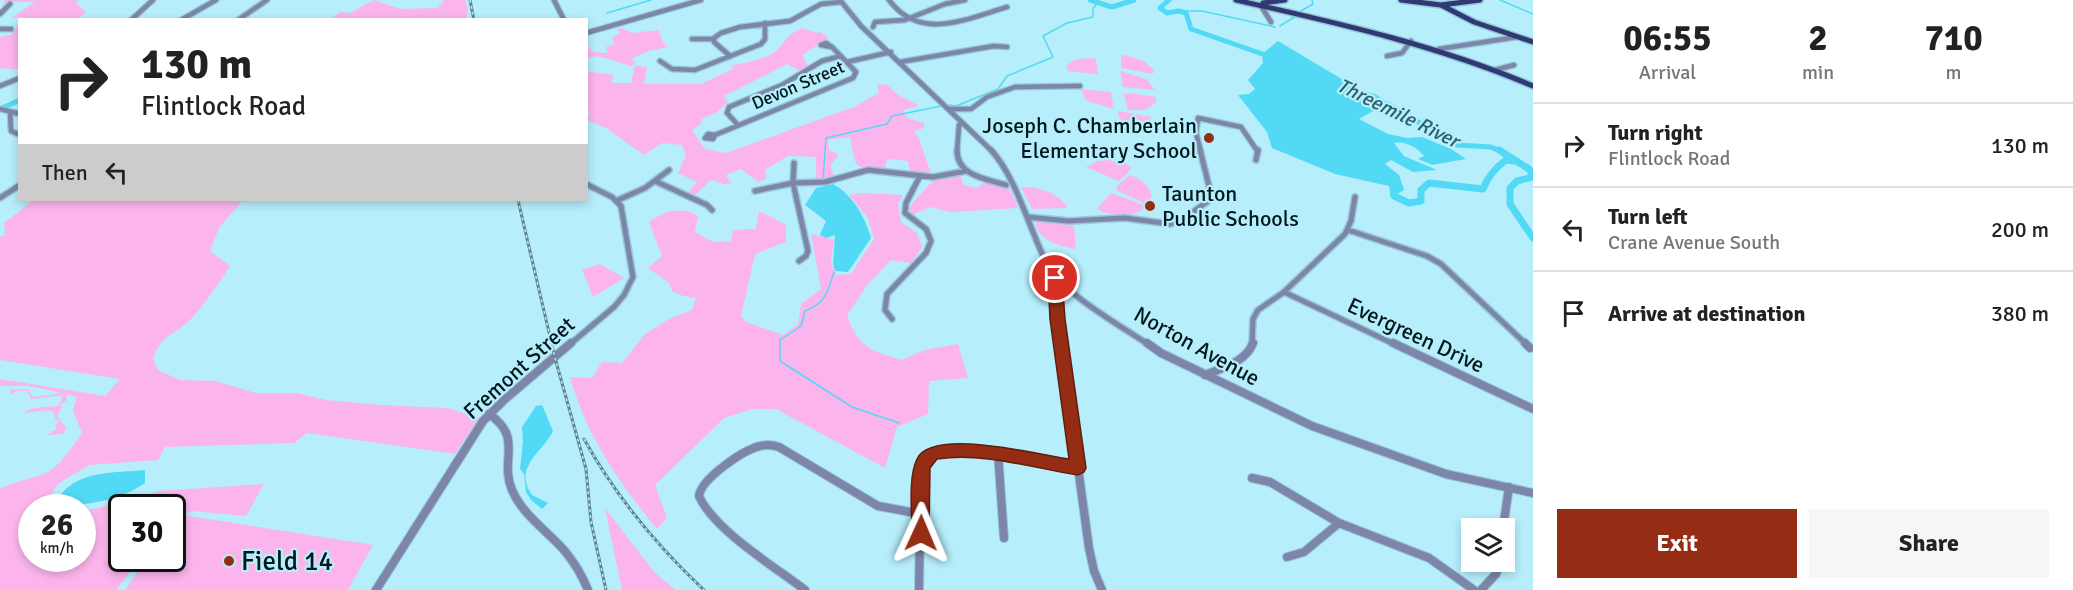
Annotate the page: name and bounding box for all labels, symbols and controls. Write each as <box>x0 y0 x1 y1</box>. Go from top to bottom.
text: 06:55 <box>1623 16 1712 61</box>
text: 2 <box>1808 16 1828 61</box>
text: 710 <box>1924 16 1983 61</box>
text: 130 m <box>141 39 252 90</box>
icon: right <box>42 42 120 120</box>
street label: Devon Street <box>748 56 848 114</box>
text: Arrival <box>1639 60 1696 85</box>
text: min <box>1802 60 1834 85</box>
text: m <box>1946 60 1962 85</box>
water label: Threemile River <box>1333 73 1465 154</box>
text: Flintlock Road <box>141 90 306 123</box>
place label: Joseph C. Chamberlain Elementary School <box>982 112 1197 164</box>
text: Turn right <box>1608 119 1703 146</box>
icon: right <box>1557 129 1590 162</box>
marker: Joseph C. Chamberlain Elementary School <box>1202 131 1216 145</box>
text: 130 m <box>1991 132 2049 159</box>
text: Flintlock Road <box>1608 146 1730 171</box>
icon: left <box>100 156 133 189</box>
text: Then <box>42 159 88 186</box>
place label: Taunton Public Schools <box>1162 180 1299 232</box>
marker: Taunton Public Schools <box>1143 199 1157 213</box>
text: Turn left <box>1608 203 1688 230</box>
icon: left <box>1557 213 1590 246</box>
text: 200 m <box>1991 216 2049 243</box>
text: Crane Avenue South <box>1608 230 1780 255</box>
pin <box>1029 252 1080 303</box>
icon: arrive <box>1038 261 1071 294</box>
street label: Evergreen Drive <box>1343 291 1489 379</box>
icon: arrive <box>1557 297 1590 330</box>
street label: Norton Avenue <box>1129 300 1265 392</box>
text: Arrive at destination <box>1608 300 1805 327</box>
text: 380 m <box>1991 300 2049 327</box>
street label: Fremont Street <box>458 311 580 425</box>
speed limit sign: 30 <box>108 494 186 572</box>
position arrow <box>889 501 953 565</box>
text: 26 <box>41 507 73 544</box>
button: Exit <box>1557 509 1797 578</box>
button: Share <box>1809 509 2049 578</box>
map controls <box>1461 518 1515 572</box>
button: layers <box>1461 518 1515 572</box>
text: km/h <box>40 539 74 557</box>
place label: Field 14 <box>241 545 333 578</box>
marker: Field 14 <box>222 554 236 568</box>

